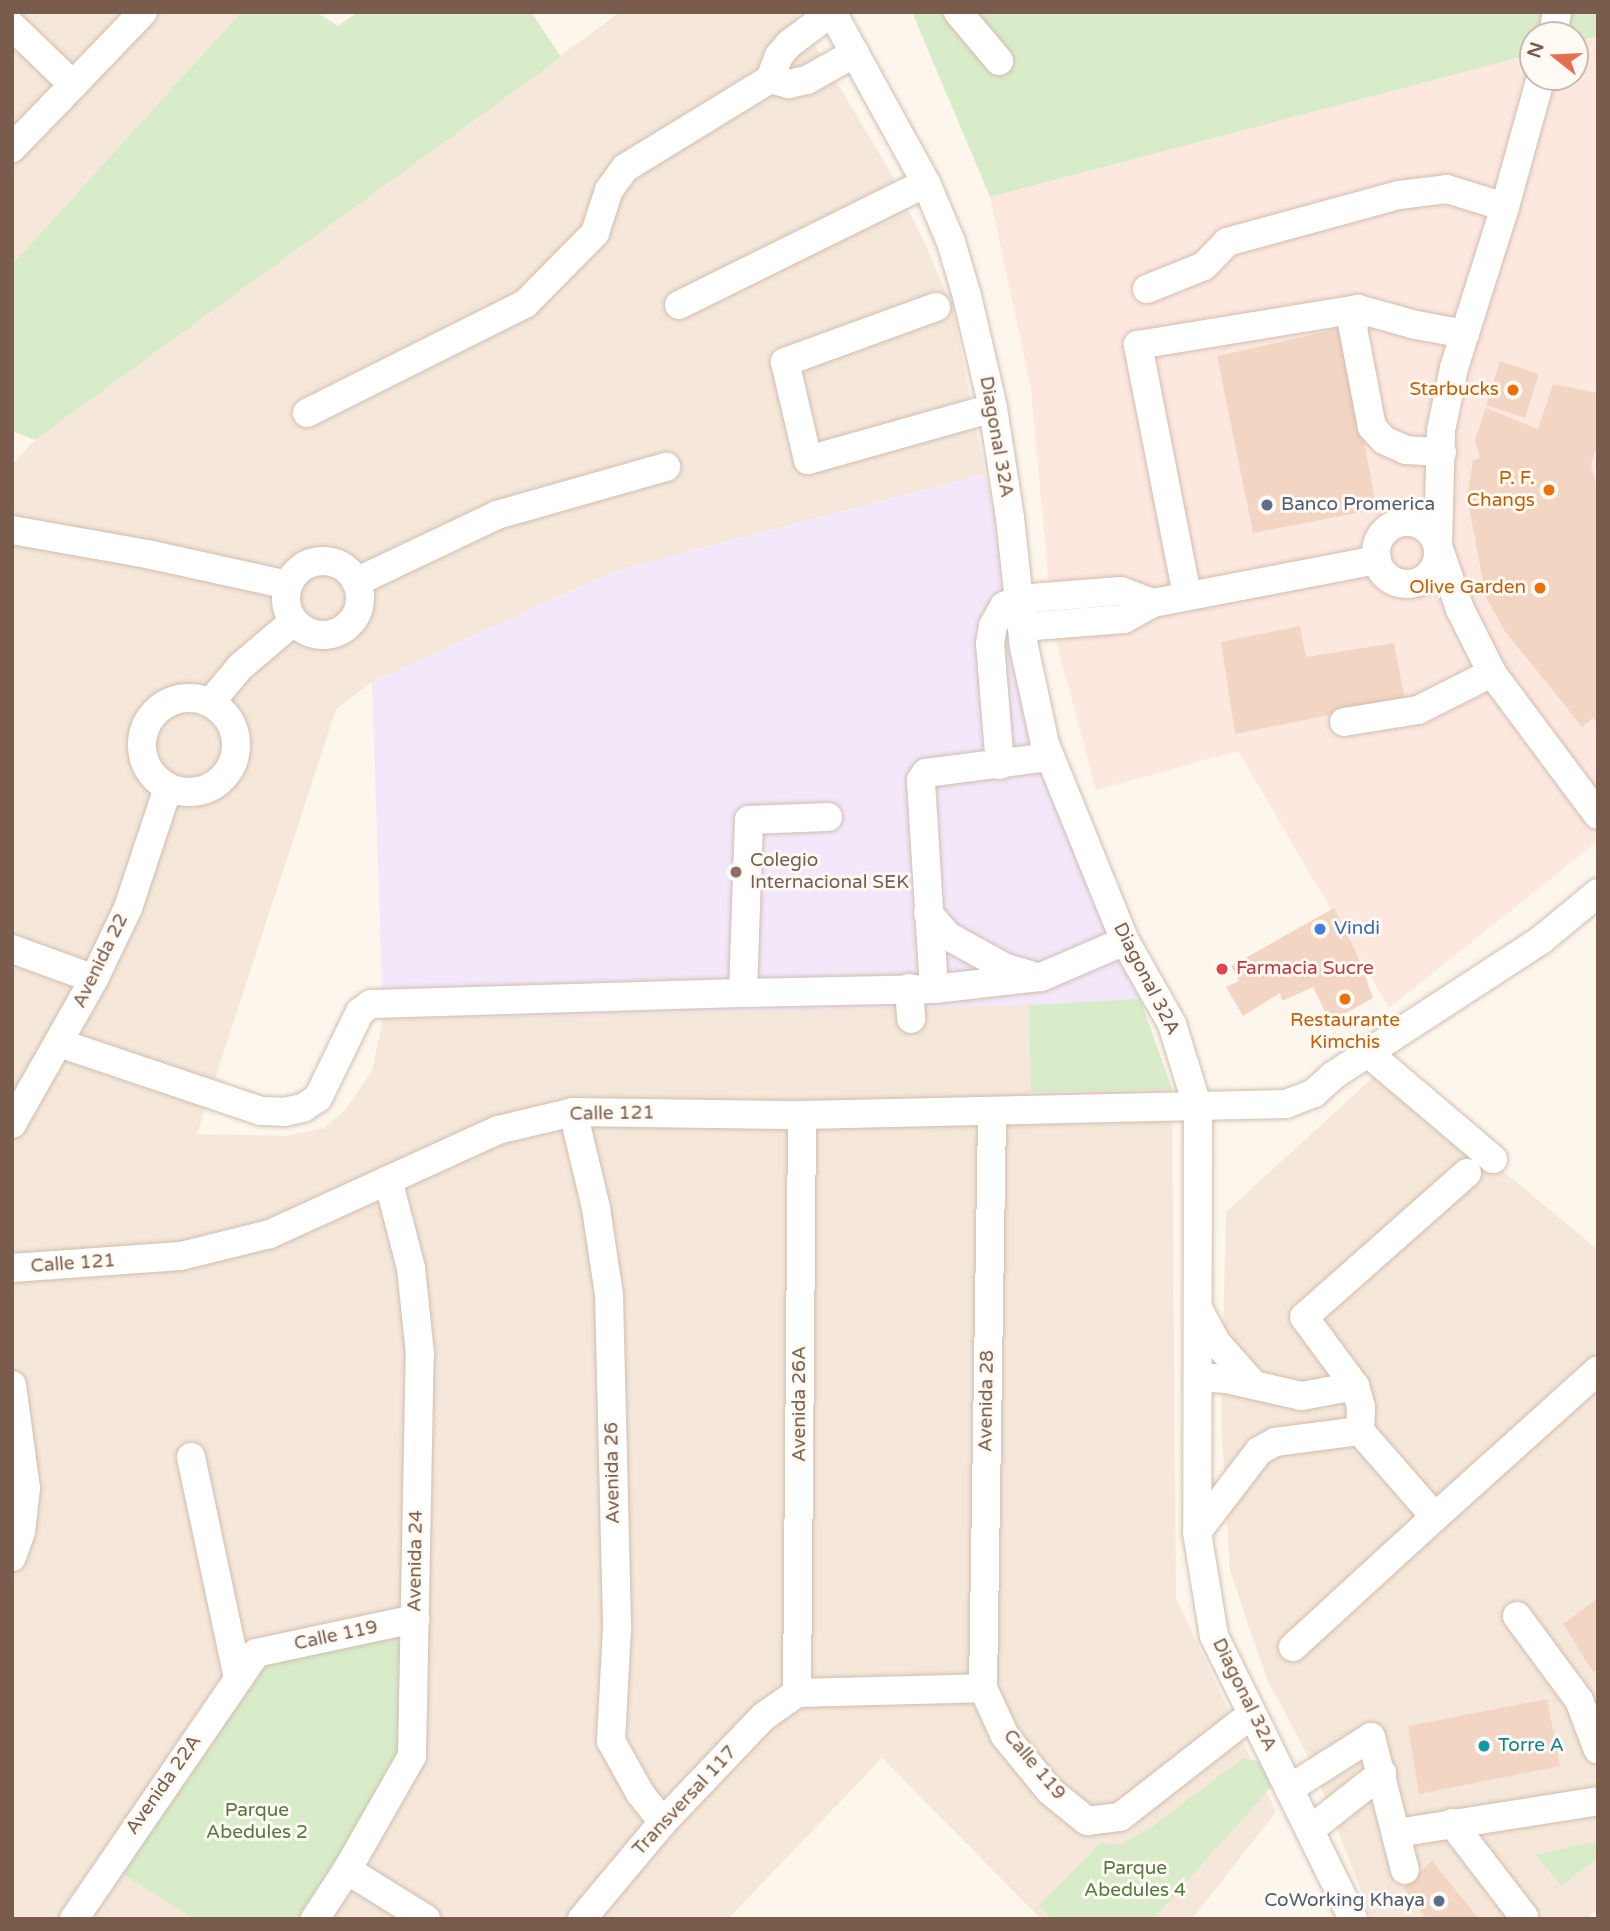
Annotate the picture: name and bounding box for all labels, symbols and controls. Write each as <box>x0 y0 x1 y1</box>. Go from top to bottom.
north arrow <box>1519 21 1589 91</box>
text: N <box>1523 39 1549 61</box>
street label: Diagonal 32A <box>974 374 1018 500</box>
place label: Starbucks <box>1409 379 1499 401</box>
marker: Starbucks <box>1505 382 1521 398</box>
place label: P. F. Changs <box>1467 468 1535 512</box>
marker: P. F. Changs <box>1541 482 1557 498</box>
place label: Banco Promerica <box>1281 494 1435 516</box>
marker: Banco Promerica <box>1259 497 1275 513</box>
place label: Olive Garden <box>1409 577 1526 599</box>
marker: Olive Garden <box>1532 580 1548 596</box>
place label: Colegio Internacional SEK <box>750 850 909 894</box>
marker: Colegio Internacional SEK <box>728 864 744 880</box>
street label: Avenida 22 <box>68 910 134 1012</box>
place label: Vindi <box>1334 918 1380 940</box>
street label: Diagonal 32A <box>1108 919 1184 1039</box>
marker: Vindi <box>1312 921 1328 937</box>
place label: Farmacia Sucre <box>1236 958 1374 980</box>
marker: Farmacia Sucre <box>1214 961 1230 977</box>
marker: Restaurante Kimchis <box>1337 991 1353 1007</box>
place label: Restaurante Kimchis <box>1290 1010 1400 1054</box>
street label: Calle 121 <box>569 1102 655 1126</box>
street label: Calle 121 <box>30 1250 116 1278</box>
street label: Avenida 26A <box>789 1346 811 1462</box>
street label: Avenida 28 <box>975 1350 999 1452</box>
street label: Avenida 26 <box>601 1422 625 1524</box>
street label: Avenida 24 <box>404 1510 428 1612</box>
street label: Calle 119 <box>292 1616 380 1656</box>
street label: Diagonal 32A <box>1207 1635 1281 1755</box>
street label: Calle 119 <box>998 1725 1070 1805</box>
street label: Avenida 22A <box>121 1731 207 1839</box>
place label: Torre A <box>1498 1735 1564 1757</box>
marker: Torre A <box>1476 1738 1492 1754</box>
street label: Transversal 117 <box>628 1741 742 1861</box>
park label: Parque Abedules 2 <box>206 1800 308 1844</box>
park label: Parque Abedules 4 <box>1084 1858 1186 1902</box>
place label: CoWorking Khaya <box>1264 1890 1425 1912</box>
marker: CoWorking Khaya <box>1431 1893 1447 1909</box>

